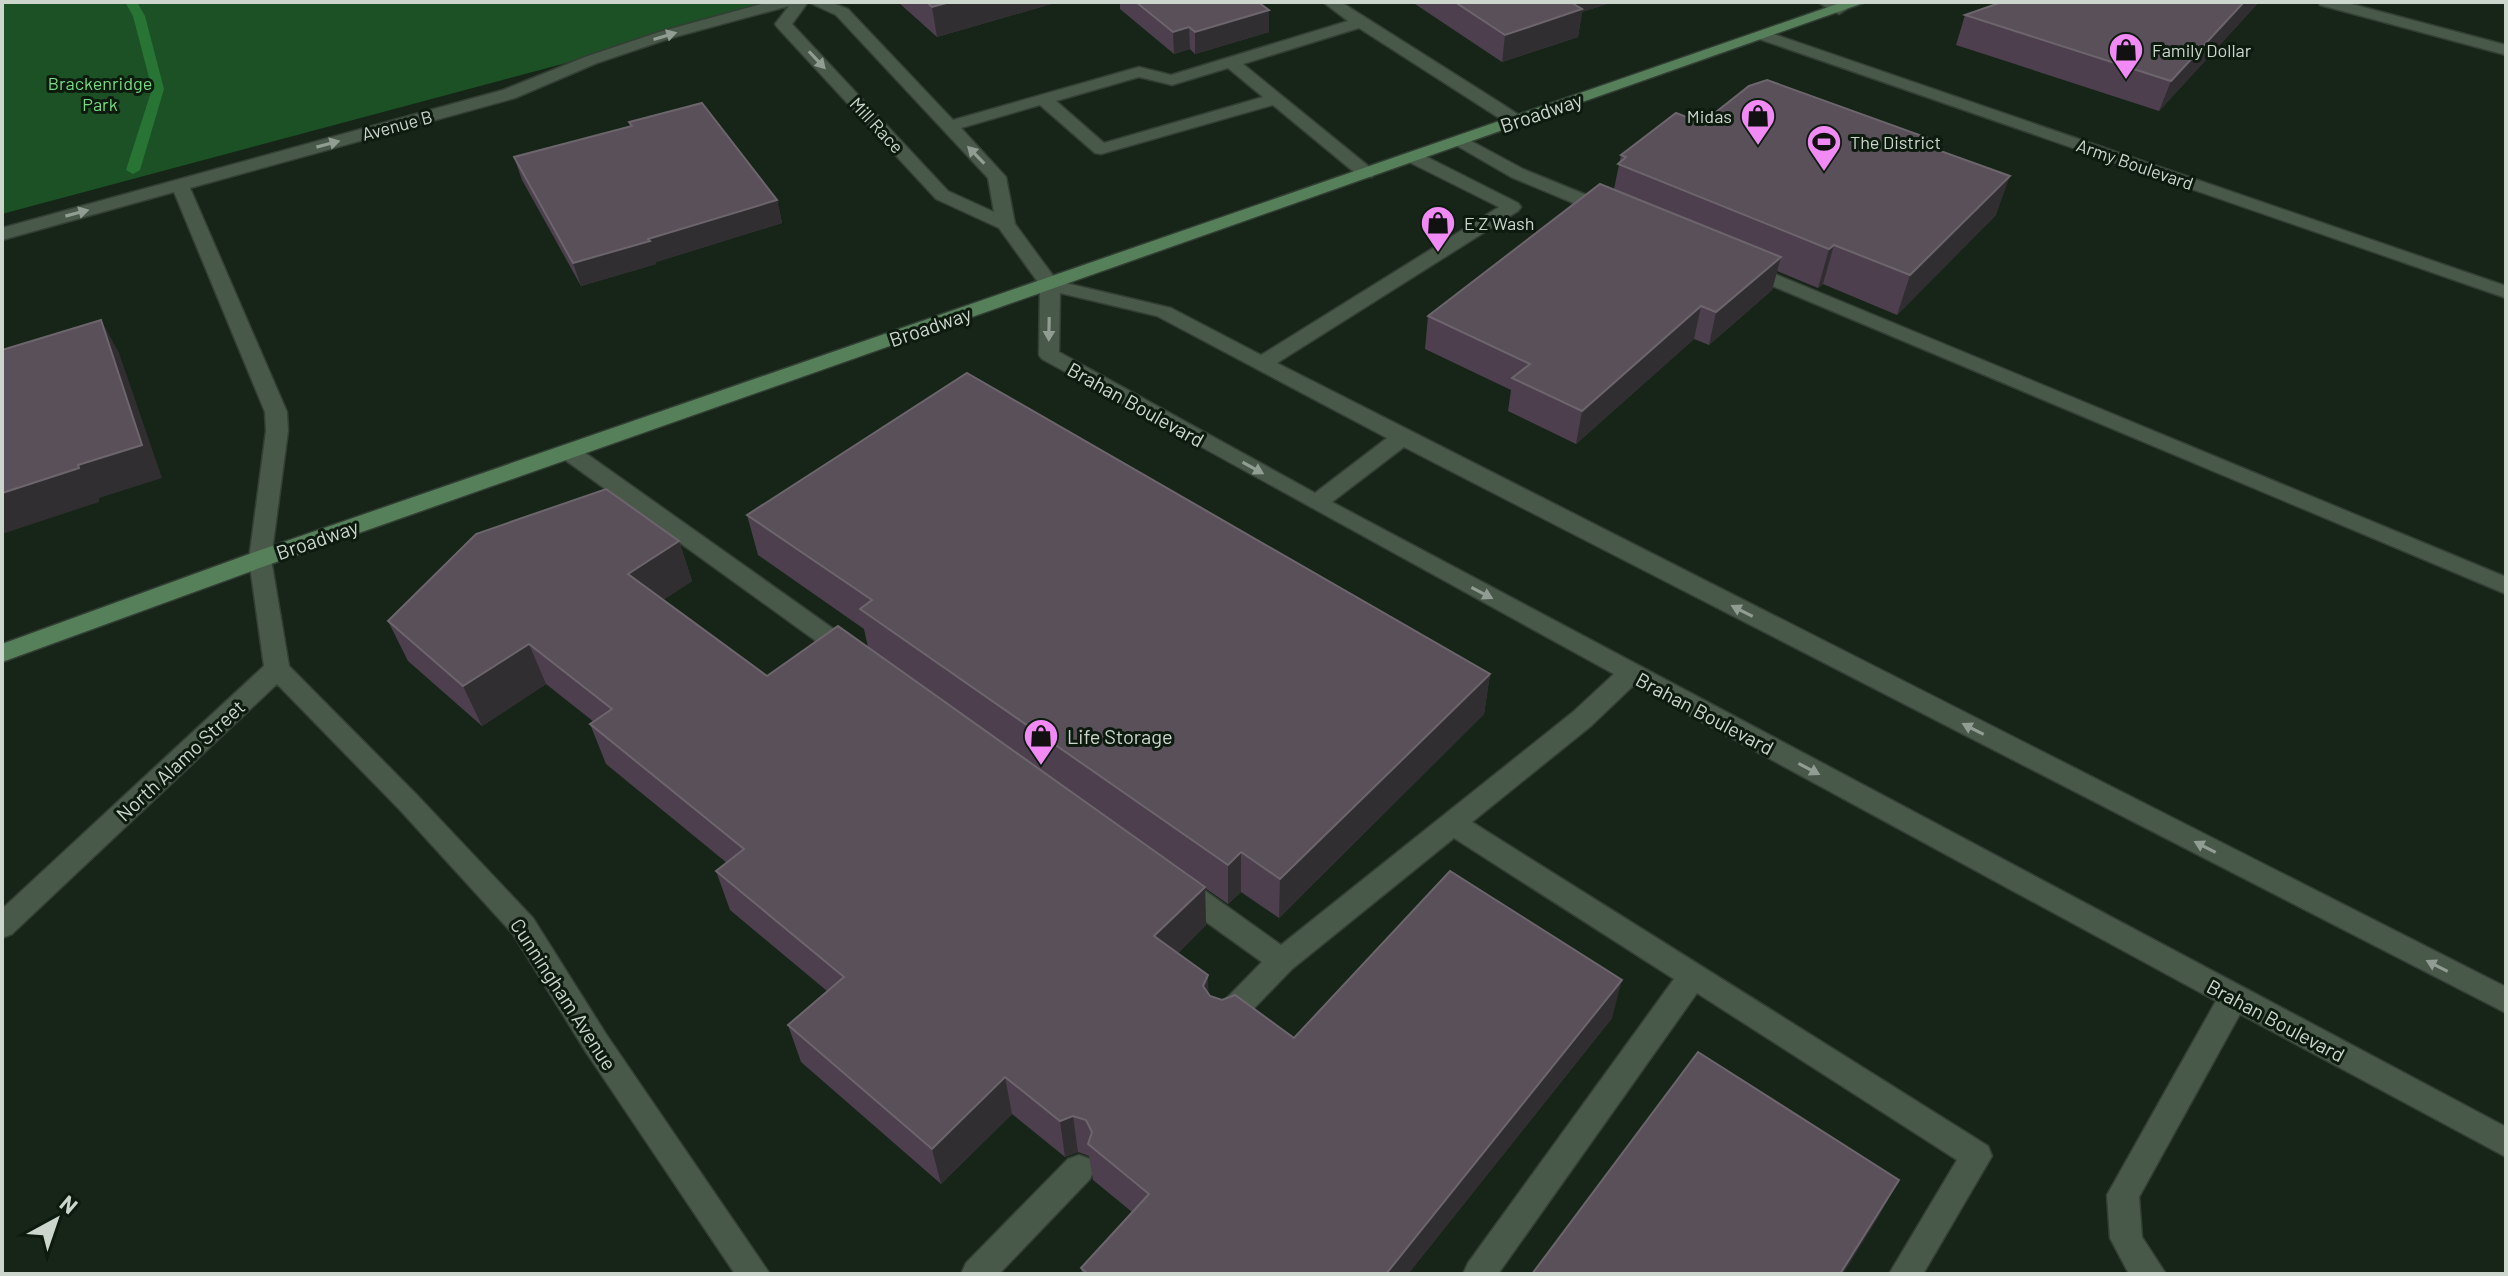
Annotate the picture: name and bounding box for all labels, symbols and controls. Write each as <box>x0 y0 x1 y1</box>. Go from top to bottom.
one-way arrow <box>654 29 678 41</box>
shop icon: Family Dollar <box>2107 31 2145 81</box>
place label: Family Dollar <box>2152 39 2252 61</box>
one-way arrow <box>807 50 825 69</box>
park label: Brackenridge Park <box>48 72 152 115</box>
street label: Broadway <box>1497 87 1585 137</box>
street label: Mill Race <box>846 92 908 158</box>
shop icon: Midas <box>1739 97 1777 147</box>
street label: Avenue B <box>359 105 435 145</box>
place label: Midas <box>1687 105 1732 127</box>
sports icon: The District <box>1805 123 1843 173</box>
place label: The District <box>1850 131 1941 153</box>
street label: Army Boulevard <box>2074 134 2196 194</box>
one-way arrow <box>315 138 340 150</box>
one-way arrow <box>967 146 986 165</box>
shop icon: E Z Wash <box>1419 204 1457 254</box>
one-way arrow <box>66 206 90 219</box>
place label: E Z Wash <box>1464 212 1534 234</box>
street label: Broadway <box>886 301 974 351</box>
one-way arrow <box>1043 317 1055 342</box>
street label: Brahan Boulevard <box>1063 357 1209 451</box>
one-way arrow <box>1242 461 1264 475</box>
street label: Broadway <box>273 514 361 564</box>
one-way arrow <box>1470 586 1493 599</box>
one-way arrow <box>1730 604 1753 618</box>
street label: Brahan Boulevard <box>1632 667 1778 759</box>
street label: North Alamo Street <box>111 694 249 826</box>
shop icon: Life Storage <box>1022 717 1060 767</box>
one-way arrow <box>1962 723 1985 736</box>
place label: Life Storage <box>1067 724 1173 748</box>
one-way arrow <box>1798 762 1821 776</box>
one-way arrow <box>2194 841 2216 855</box>
street label: Cunningham Avenue <box>506 914 622 1074</box>
one-way arrow <box>2425 959 2448 972</box>
street label: Brahan Boulevard <box>2203 974 2349 1066</box>
north arrow <box>16 1180 96 1260</box>
text: N <box>56 1189 83 1219</box>

